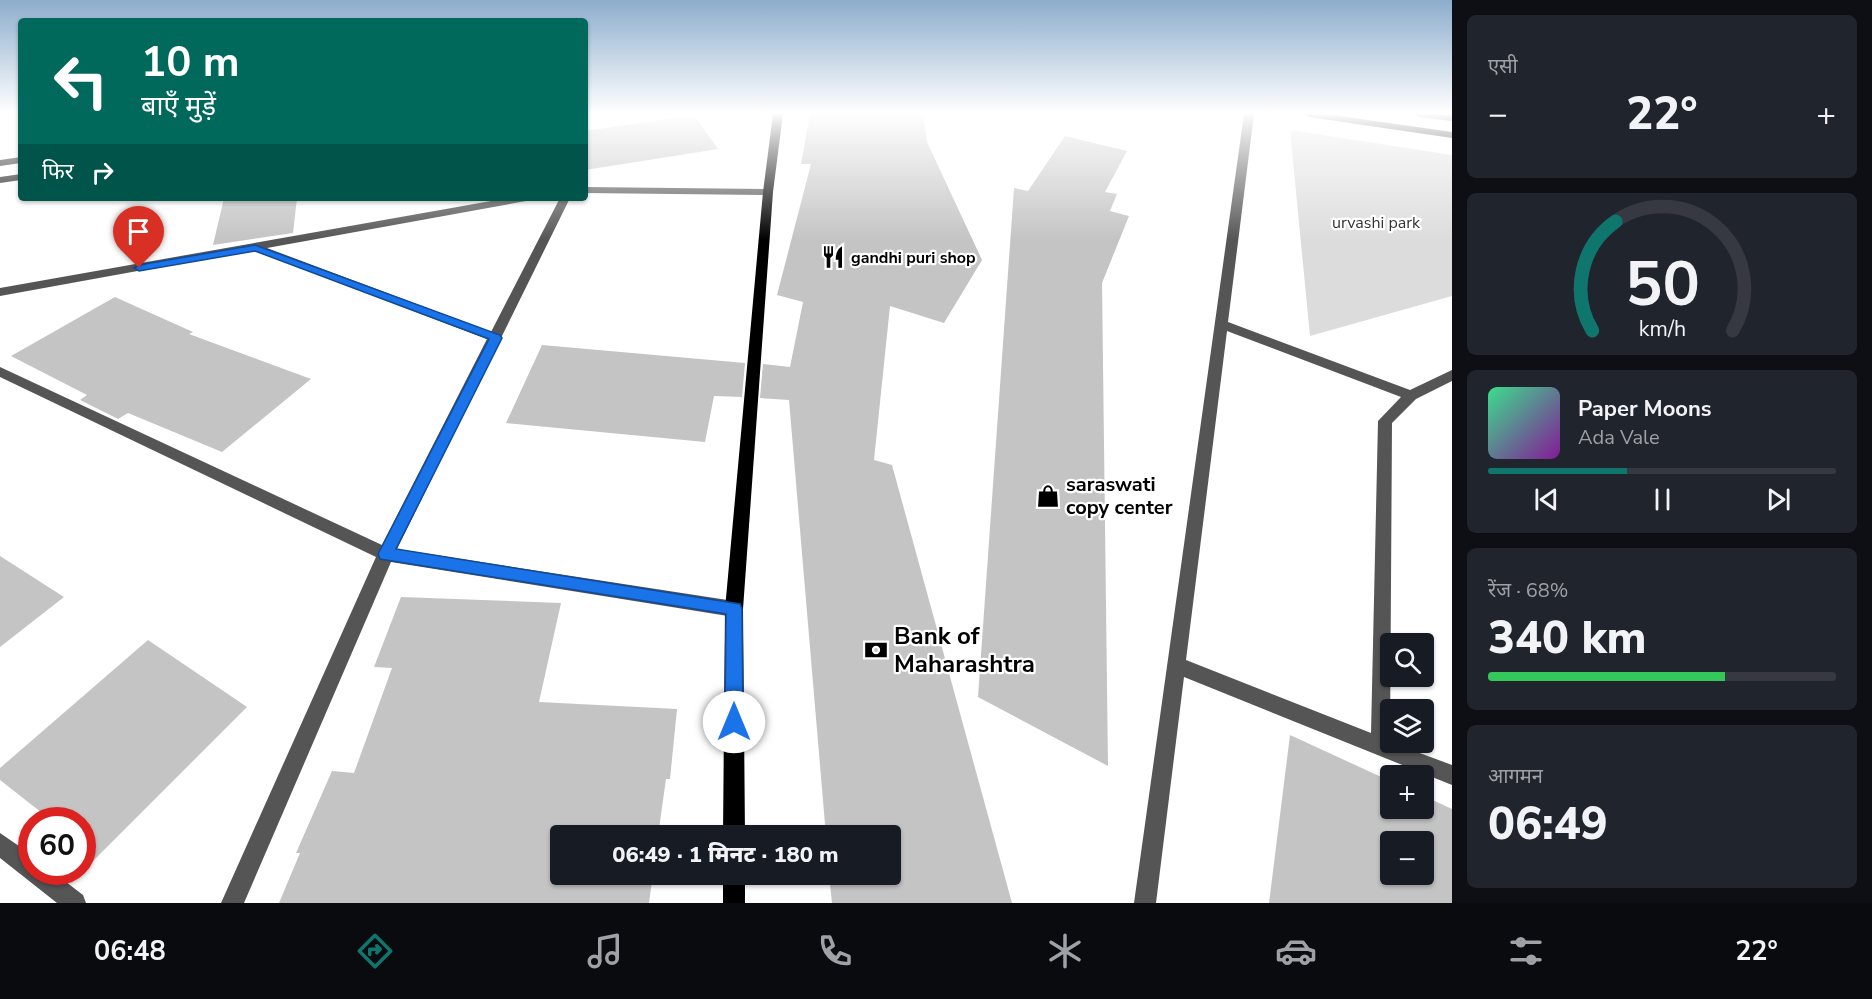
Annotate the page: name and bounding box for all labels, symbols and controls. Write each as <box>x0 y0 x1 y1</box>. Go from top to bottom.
text: 10 m <box>141 34 240 91</box>
icon: left <box>42 42 120 120</box>
text: एसी <box>1488 53 1518 80</box>
text: 22° <box>1626 84 1698 145</box>
text: बाएँ मुड़ें <box>141 88 216 125</box>
text: − <box>1488 92 1508 137</box>
text: + <box>1816 92 1836 137</box>
icon: right <box>86 156 119 189</box>
text: फिर <box>42 157 74 187</box>
pin <box>113 206 164 268</box>
park label: urvashi park <box>1332 212 1421 234</box>
icon: arrive <box>122 215 155 248</box>
text: 50 <box>1625 242 1699 327</box>
restaurant icon: gandhi puri shop <box>820 244 846 270</box>
place label: gandhi puri shop <box>851 247 976 269</box>
text: km/h <box>1638 314 1686 344</box>
text: Paper Moons <box>1578 394 1712 424</box>
text: Ada Vale <box>1578 424 1660 451</box>
place label: saraswati copy center <box>1066 471 1173 521</box>
shop icon: saraswati copy center <box>1035 483 1061 509</box>
icon: previous <box>1530 483 1563 516</box>
icon: pause <box>1646 483 1679 516</box>
icon: next <box>1762 483 1795 516</box>
text: रेंज · 68% <box>1488 577 1568 604</box>
text: 340 km <box>1488 608 1647 669</box>
place label: Bank of Maharashtra <box>894 620 1035 680</box>
map controls <box>1380 633 1434 885</box>
button: search <box>1380 633 1434 687</box>
bank icon: Bank of Maharashtra <box>863 637 889 663</box>
position arrow <box>702 690 766 754</box>
button: layers <box>1380 699 1434 753</box>
text: आगमन <box>1488 763 1543 790</box>
button: + <box>1380 765 1434 819</box>
text: 06:49 <box>1488 794 1608 855</box>
speed limit sign: 60 <box>18 807 96 885</box>
button: − <box>1380 831 1434 885</box>
text: 06:49 · 1 मिनट · 180 m <box>612 840 839 870</box>
icon: directions <box>354 930 396 972</box>
icon: music <box>584 930 626 972</box>
icon: phone <box>814 930 856 972</box>
icon: climate <box>1044 930 1086 972</box>
icon: car <box>1275 930 1317 972</box>
icon: filters <box>1505 930 1547 972</box>
text: 06:48 <box>94 933 166 970</box>
text: 22° <box>1735 933 1778 970</box>

